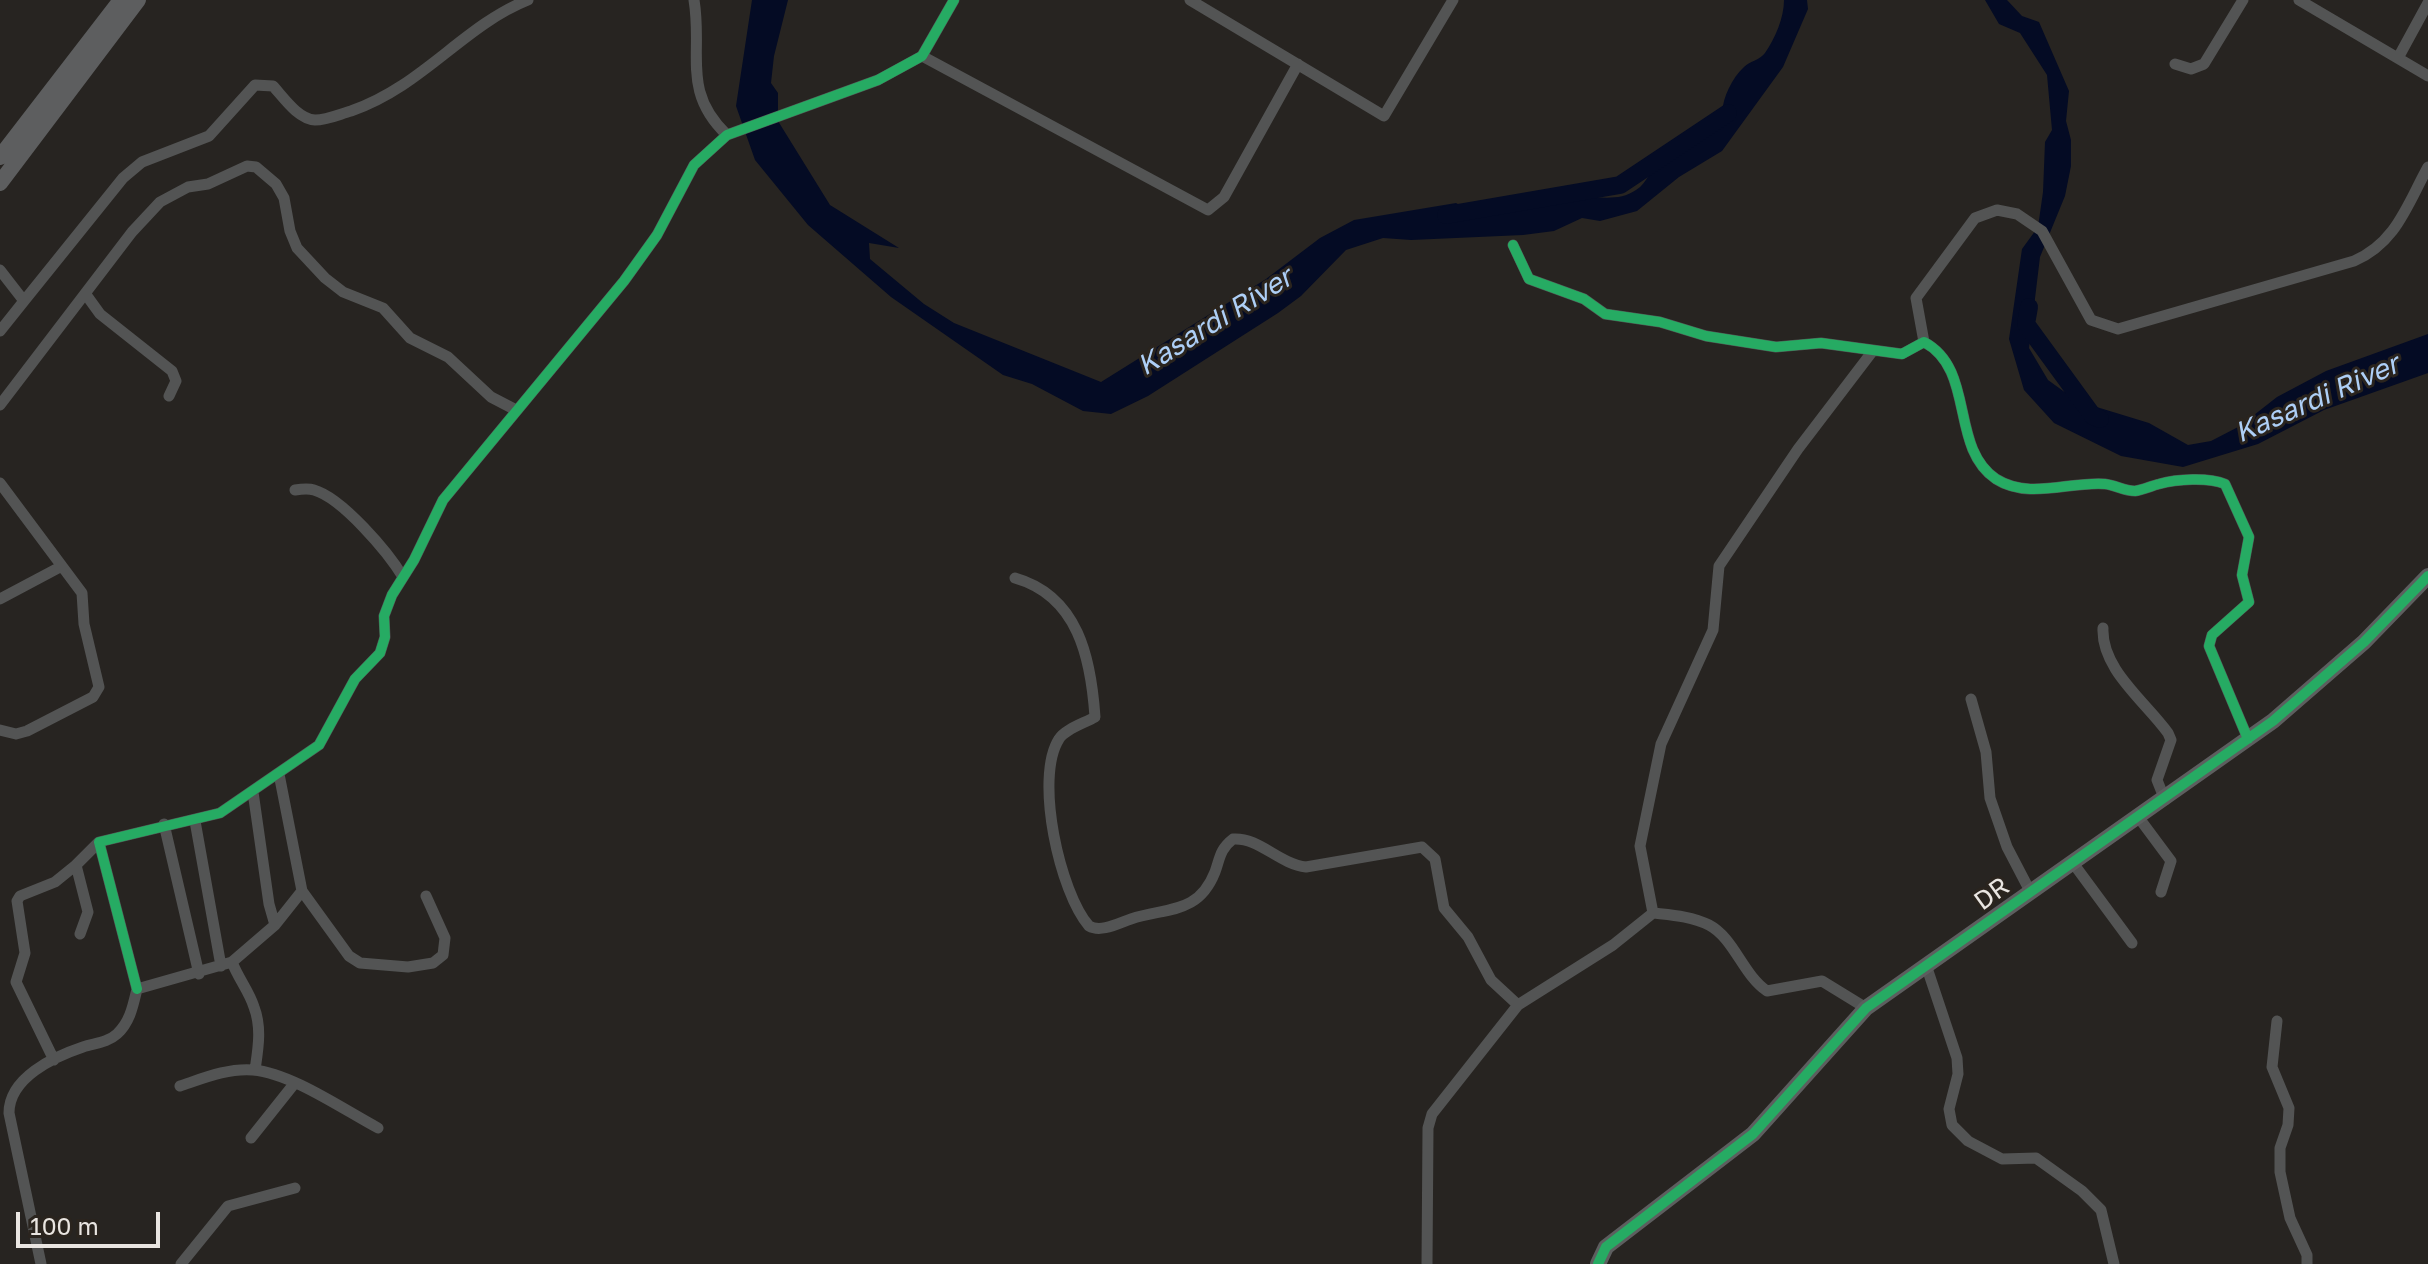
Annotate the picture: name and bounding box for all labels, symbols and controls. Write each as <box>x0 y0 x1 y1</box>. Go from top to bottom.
water label: Kasardi River <box>1131 261 1299 383</box>
water label: Kasardi River <box>2229 348 2405 450</box>
street label: DR <box>1968 871 2016 917</box>
scale bar <box>20 1196 164 1246</box>
text: 100 m <box>30 1211 99 1240</box>

